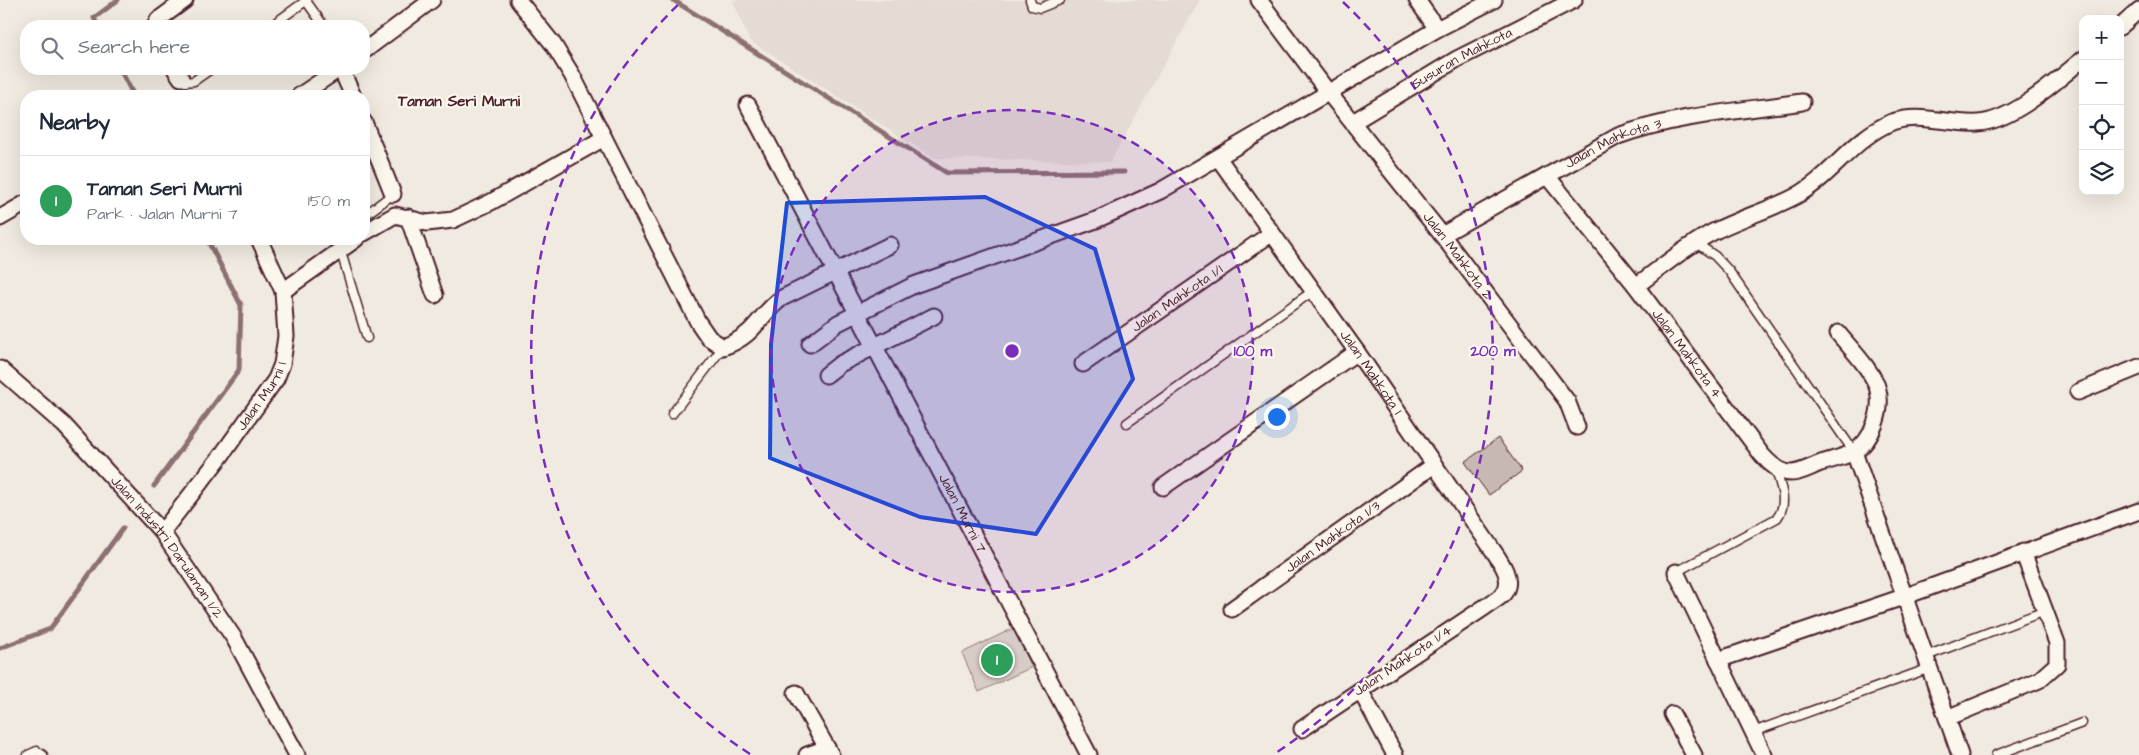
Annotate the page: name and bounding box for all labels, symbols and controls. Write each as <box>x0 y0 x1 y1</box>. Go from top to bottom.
map controls <box>2079 15 2124 195</box>
button: + <box>2079 15 2124 60</box>
search box <box>20 20 370 75</box>
street label: Susuran Mahkota <box>1407 23 1516 94</box>
icon: search <box>38 34 66 62</box>
text: Search here <box>78 34 190 61</box>
button: − <box>2079 60 2124 105</box>
district label: Taman Seri Murni <box>397 91 521 112</box>
button: locate <box>2079 105 2124 150</box>
text: Nearby <box>40 108 110 137</box>
street label: Jalan Mahkota 3 <box>1562 114 1664 174</box>
button: layers <box>2079 150 2124 195</box>
text: Taman Seri Murni <box>87 176 242 203</box>
text: 1 <box>55 190 57 212</box>
text: 150 m <box>308 190 350 212</box>
text: Park · Jalan Murni 7 <box>87 203 238 225</box>
street label: Jalan Mahkota 2 <box>1418 208 1497 304</box>
street label: Jalan Mahkota 1/1 <box>1128 260 1227 337</box>
street label: Jalan Mahkota 4 <box>1647 305 1727 403</box>
street label: Jalan Mahkota 1 <box>1335 326 1407 419</box>
text: 100 m <box>1234 341 1273 362</box>
text: 200 m <box>1469 341 1516 362</box>
centre of rings <box>1003 342 1021 360</box>
street label: Jalan Murni 1 <box>232 360 292 435</box>
your location <box>1264 404 1290 430</box>
street label: Jalan Murni 7 <box>933 470 991 556</box>
street label: Jalan Industri Darulaman 1/2 <box>105 472 228 622</box>
street label: Jalan Mahkota 1/3 <box>1281 496 1385 578</box>
street label: Jalan Mahkota 1/4 <box>1350 620 1457 701</box>
pin: 1 <box>981 641 1013 679</box>

